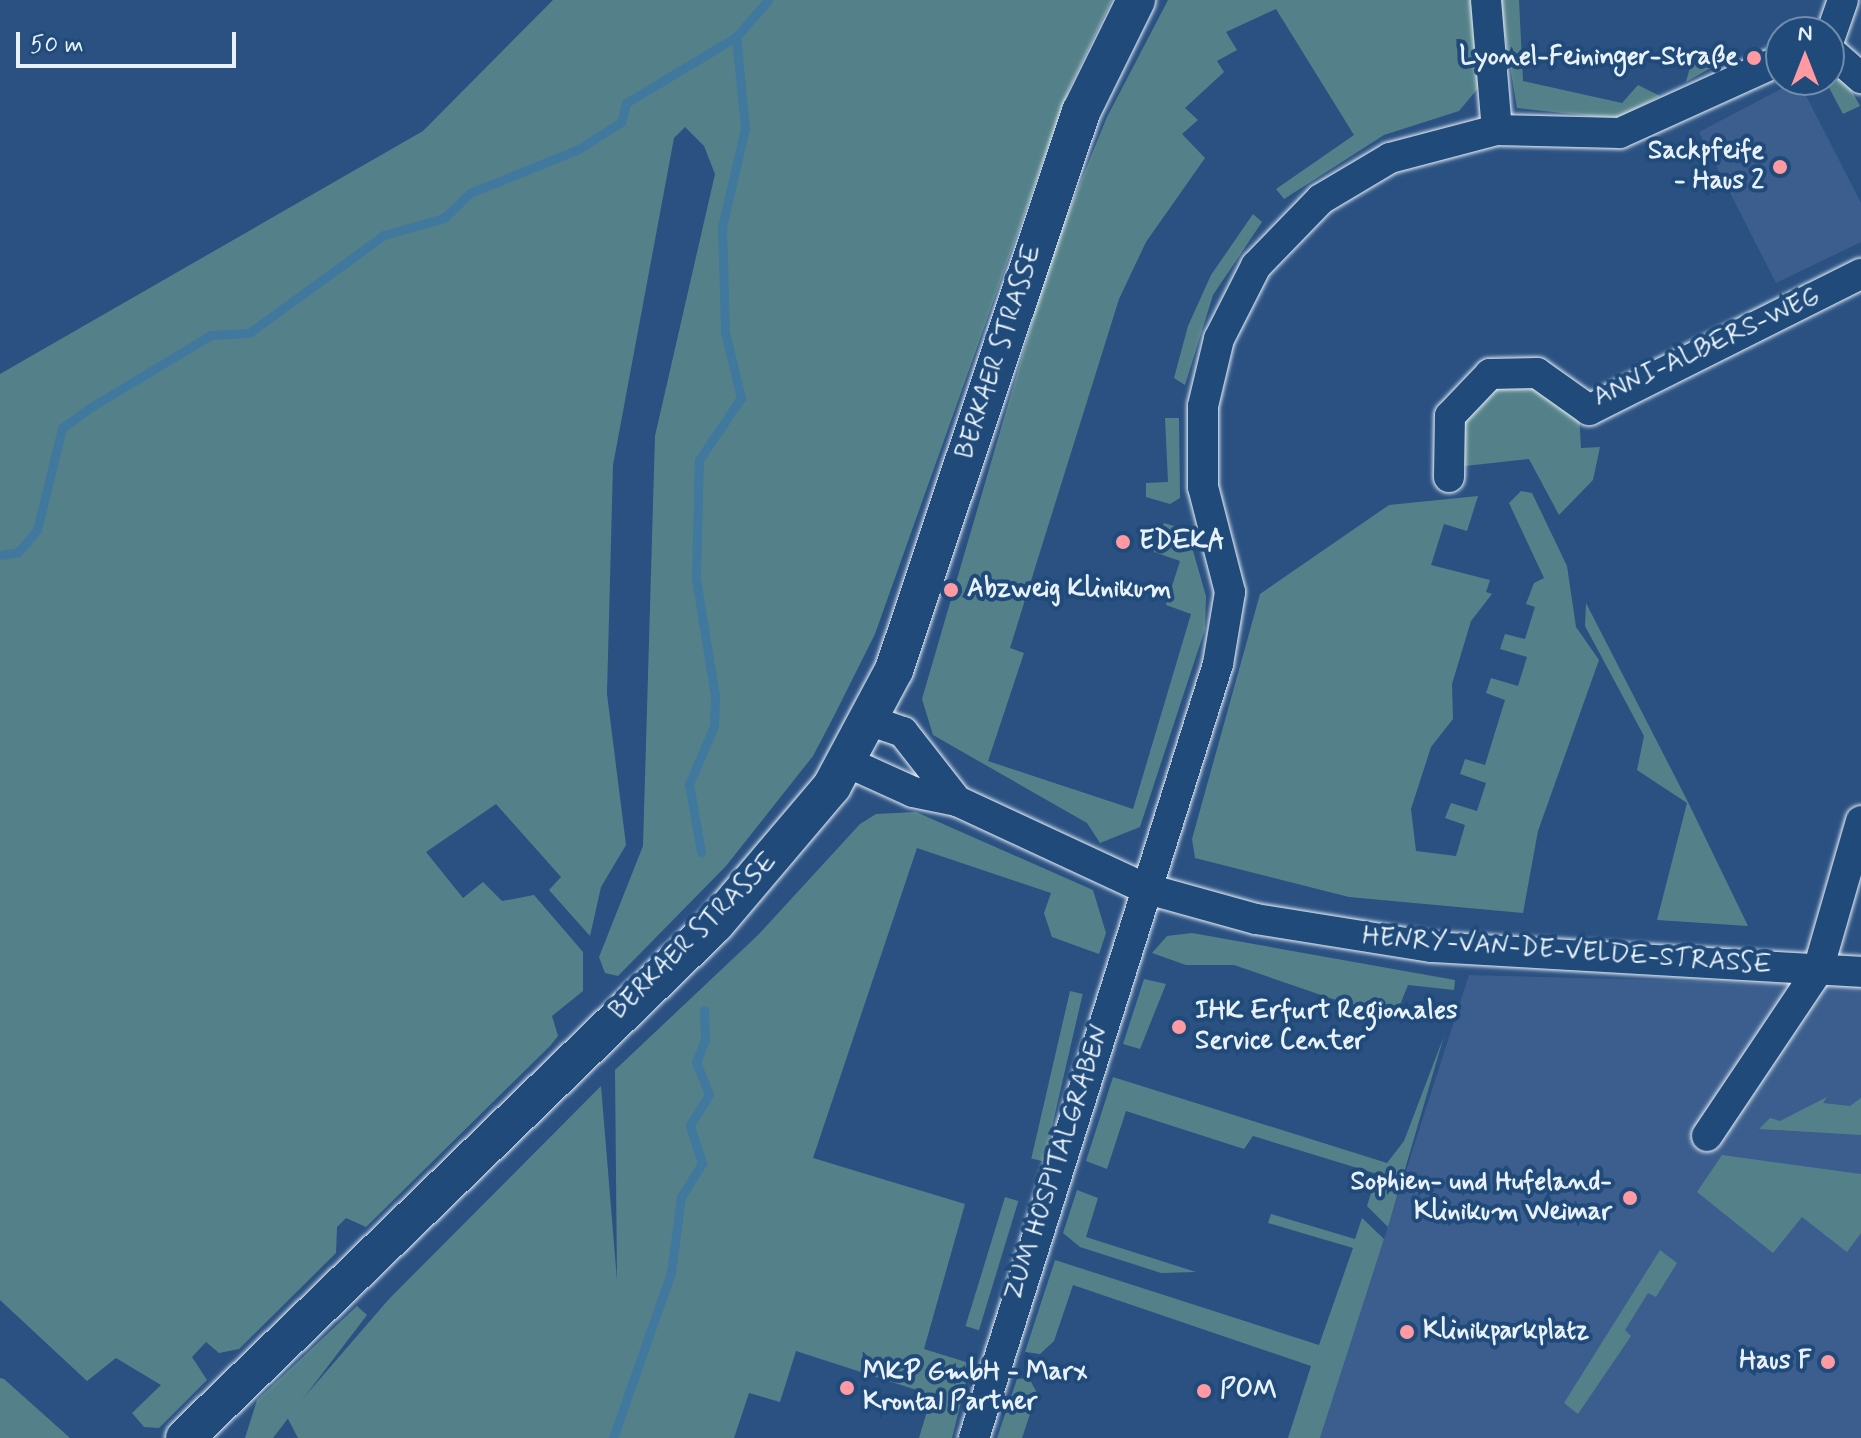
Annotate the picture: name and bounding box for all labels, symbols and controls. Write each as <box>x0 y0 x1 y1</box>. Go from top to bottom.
scale bar <box>20 16 240 66</box>
north arrow <box>1765 16 1845 96</box>
text: N <box>1798 20 1812 48</box>
text: 50 m <box>30 30 84 61</box>
place label: Lyonel-Feininger-Straße <box>1459 42 1738 74</box>
marker: Lyonel-Feininger-Straße <box>1745 49 1763 67</box>
place label: Sackpfeife - Haus 2 <box>1648 136 1764 198</box>
marker: Sackpfeife - Haus 2 <box>1771 158 1789 176</box>
street label: BERKAER STRASSE <box>950 239 1050 465</box>
street label: ANNI-ALBERS-WEG <box>1589 282 1825 414</box>
place label: EDEKA <box>1139 526 1225 558</box>
marker: EDEKA <box>1114 533 1132 551</box>
place label: Abzweig Klinikum <box>967 574 1172 606</box>
marker: Abzweig Klinikum <box>942 581 960 599</box>
street label: BERKAER STRASSE <box>603 846 785 1028</box>
street label: HENRY-VAN-DE-VELDE-STRASSE <box>1361 922 1773 982</box>
place label: IHK Erfurt Regionales Service Center <box>1195 996 1453 1058</box>
marker: IHK Erfurt Regionales Service Center <box>1170 1018 1188 1036</box>
street label: ZUM HOSPITALGRABEN <box>998 1019 1118 1307</box>
place label: Sophien- und Hufeland- Klinikum Weimar <box>1357 1167 1612 1228</box>
marker: Sophien- und Hufeland- Klinikum Weimar <box>1619 1187 1641 1209</box>
place label: Klinikparkplatz <box>1423 1316 1589 1348</box>
marker: Klinikparkplatz <box>1398 1323 1416 1341</box>
place label: Haus F <box>1740 1346 1812 1378</box>
marker: Haus F <box>1819 1353 1837 1371</box>
place label: MKP GmbH - Marx Krontal Partner <box>863 1357 1087 1418</box>
place label: POM <box>1220 1375 1277 1407</box>
marker: MKP GmbH - Marx Krontal Partner <box>838 1379 856 1397</box>
marker: POM <box>1195 1382 1213 1400</box>

